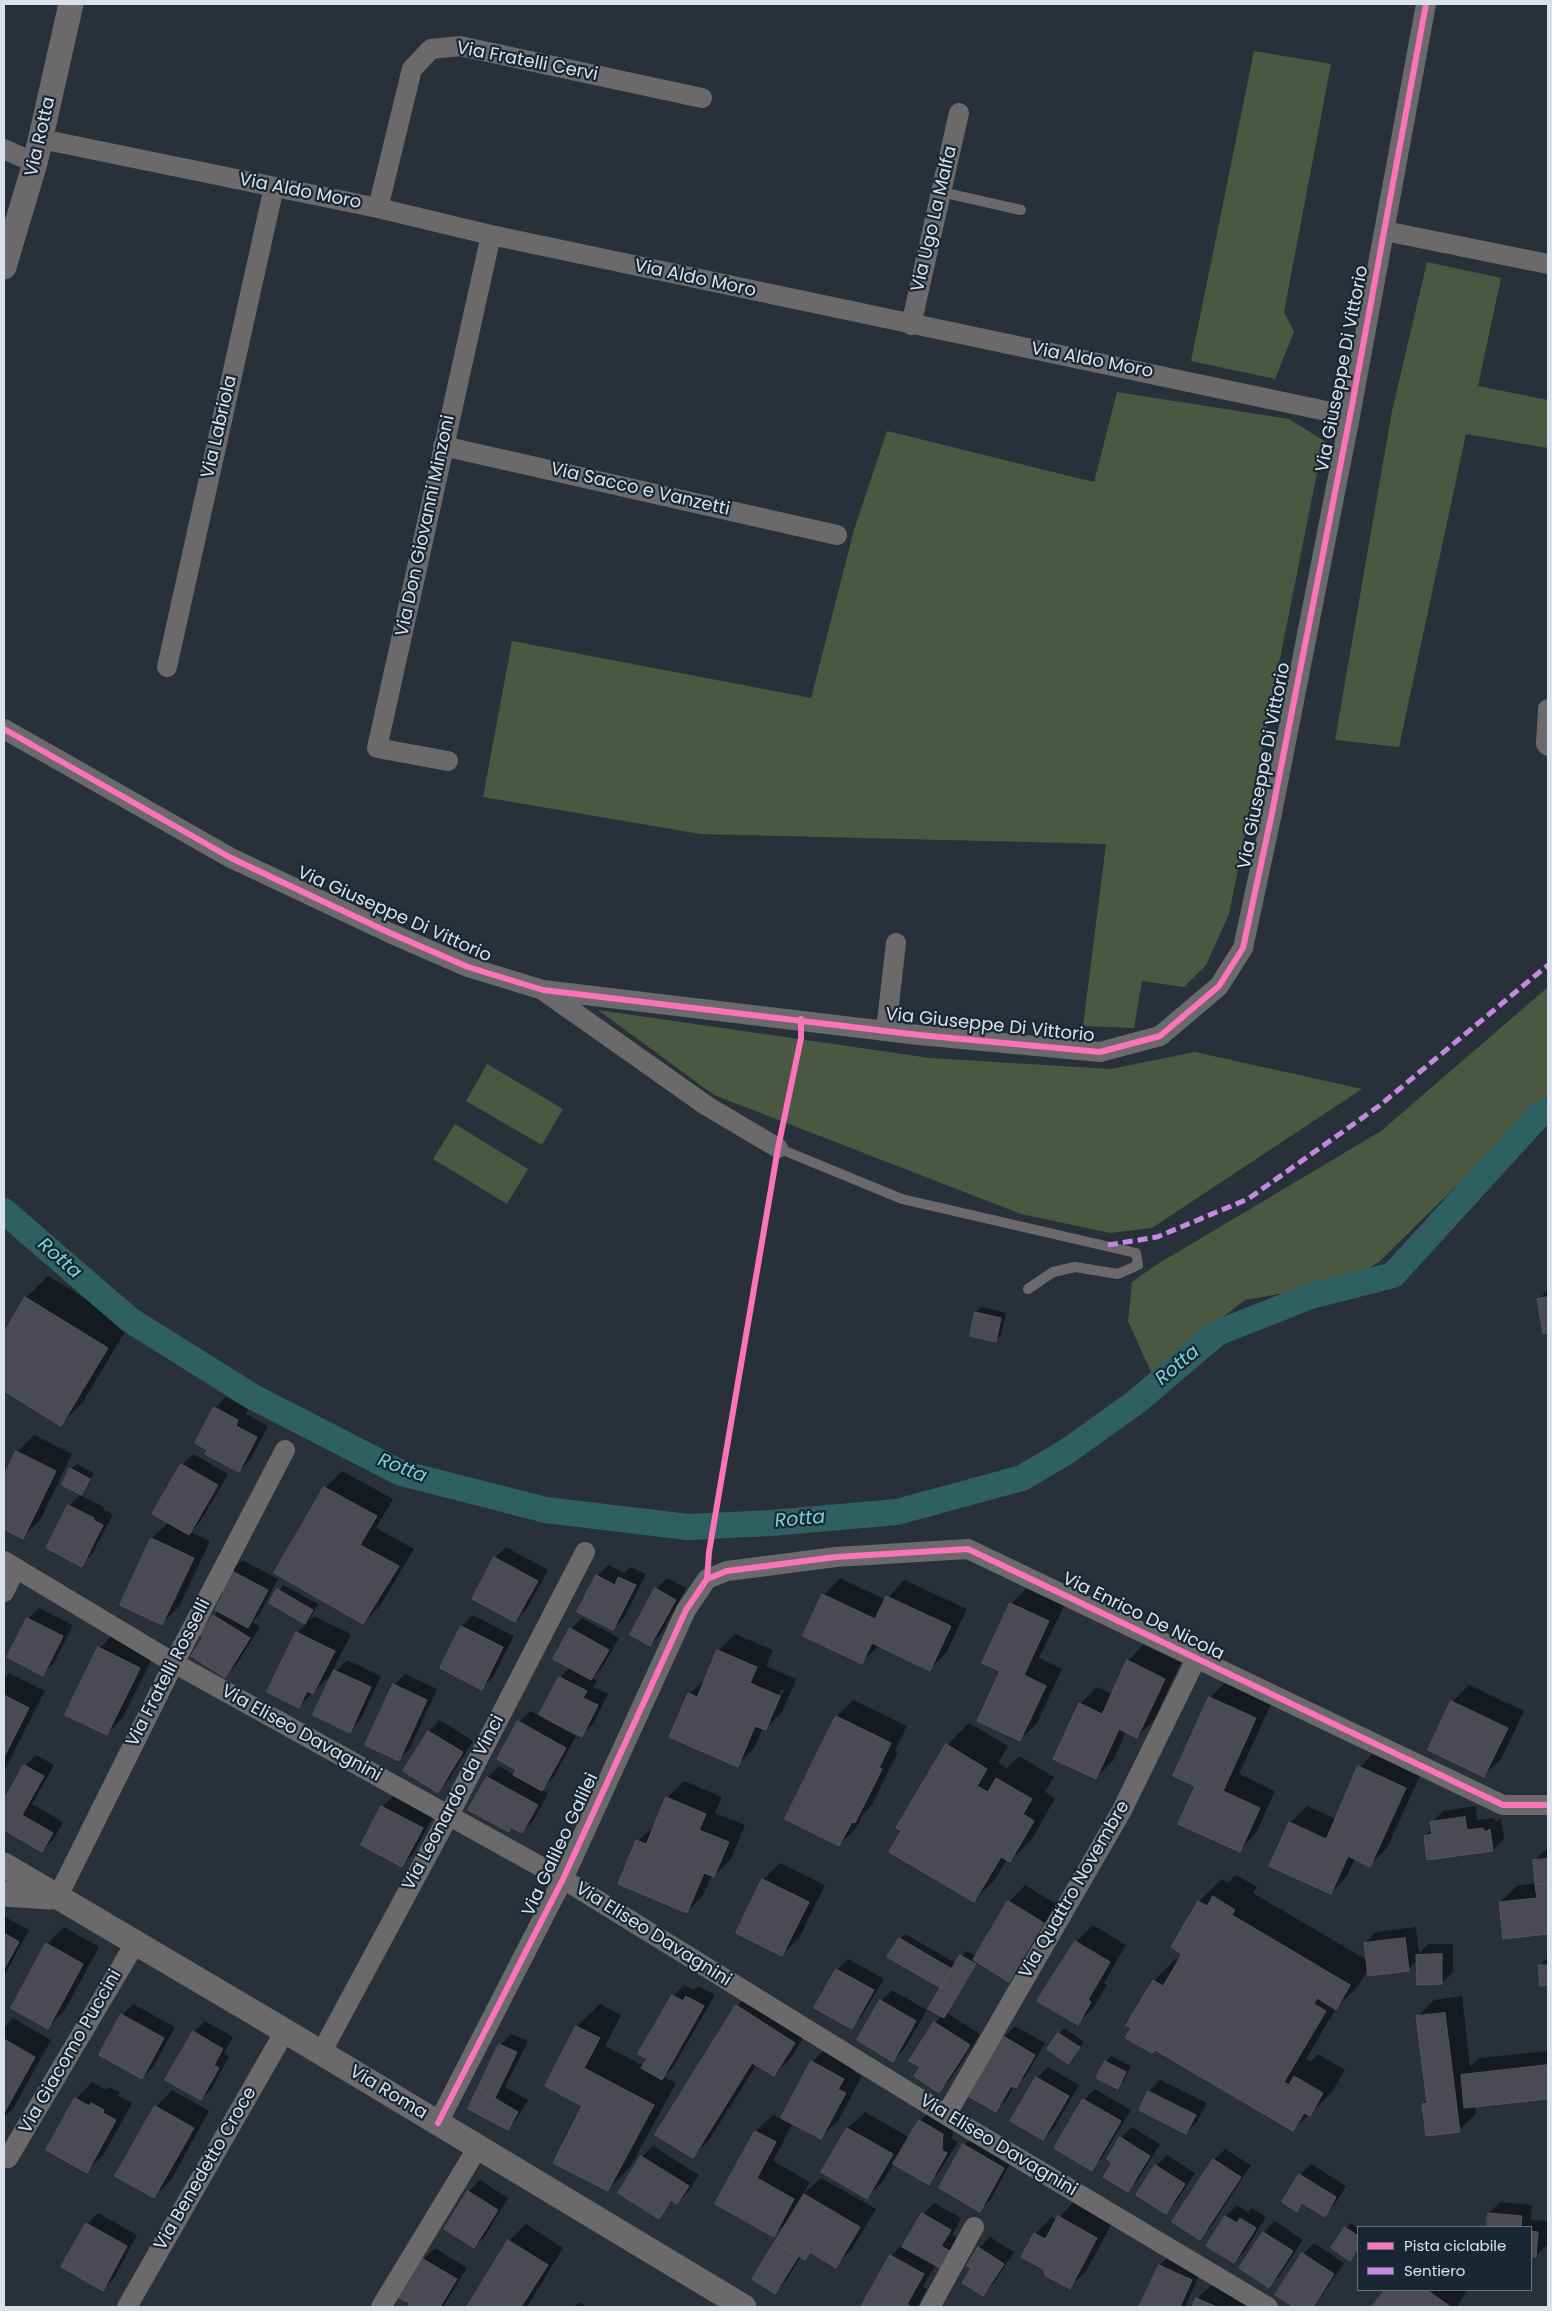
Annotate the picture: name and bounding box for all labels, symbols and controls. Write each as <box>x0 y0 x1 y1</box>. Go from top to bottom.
street label: Via Fratelli Cervi <box>454 38 600 86</box>
street label: Via Rotta <box>21 95 61 179</box>
street label: Via Ugo La Malfa <box>908 144 962 294</box>
street label: Via Aldo Moro <box>237 170 363 214</box>
street label: Via Aldo Moro <box>632 256 758 302</box>
street label: Via Giuseppe Di Vittorio <box>1312 264 1374 474</box>
street label: Via Aldo Moro <box>1029 339 1155 383</box>
street label: Via Labriola <box>198 373 242 481</box>
street label: Via Don Giovanni Minzoni <box>392 413 460 639</box>
street label: Via Sacco e Vanzetti <box>548 459 732 521</box>
street label: Via Giuseppe Di Vittorio <box>1234 661 1296 871</box>
street label: Via Giuseppe Di Vittorio <box>294 862 494 968</box>
street label: Via Giuseppe Di Vittorio <box>884 1004 1096 1048</box>
water label: Rotta <box>33 1234 85 1284</box>
water label: Rotta <box>1151 1341 1205 1391</box>
water label: Rotta <box>374 1449 430 1489</box>
water label: Rotta <box>774 1506 826 1534</box>
street label: Via Enrico De Nicola <box>1058 1568 1228 1666</box>
street label: Via Fratelli Rosselli <box>122 1595 216 1751</box>
street label: Via Eliseo Davagnini <box>217 1681 385 1787</box>
street label: Via Leonardo da Vinci <box>399 1712 509 1894</box>
street label: Via Galileo Galilei <box>518 1770 604 1920</box>
street label: Via Quattro Novembre <box>1015 1797 1135 1983</box>
street label: Via Eliseo Davagnini <box>571 1878 735 1992</box>
street label: Via Giacomo Puccini <box>15 1966 127 2138</box>
street label: Via Roma <box>345 2061 431 2125</box>
street label: Via Benedetto Croce <box>150 2083 262 2255</box>
street label: Via Eliseo Davagnini <box>915 2090 1081 2202</box>
legend <box>1357 2226 1532 2291</box>
text: Pista ciclabile <box>1404 2235 1506 2256</box>
text: Sentiero <box>1404 2260 1465 2281</box>

